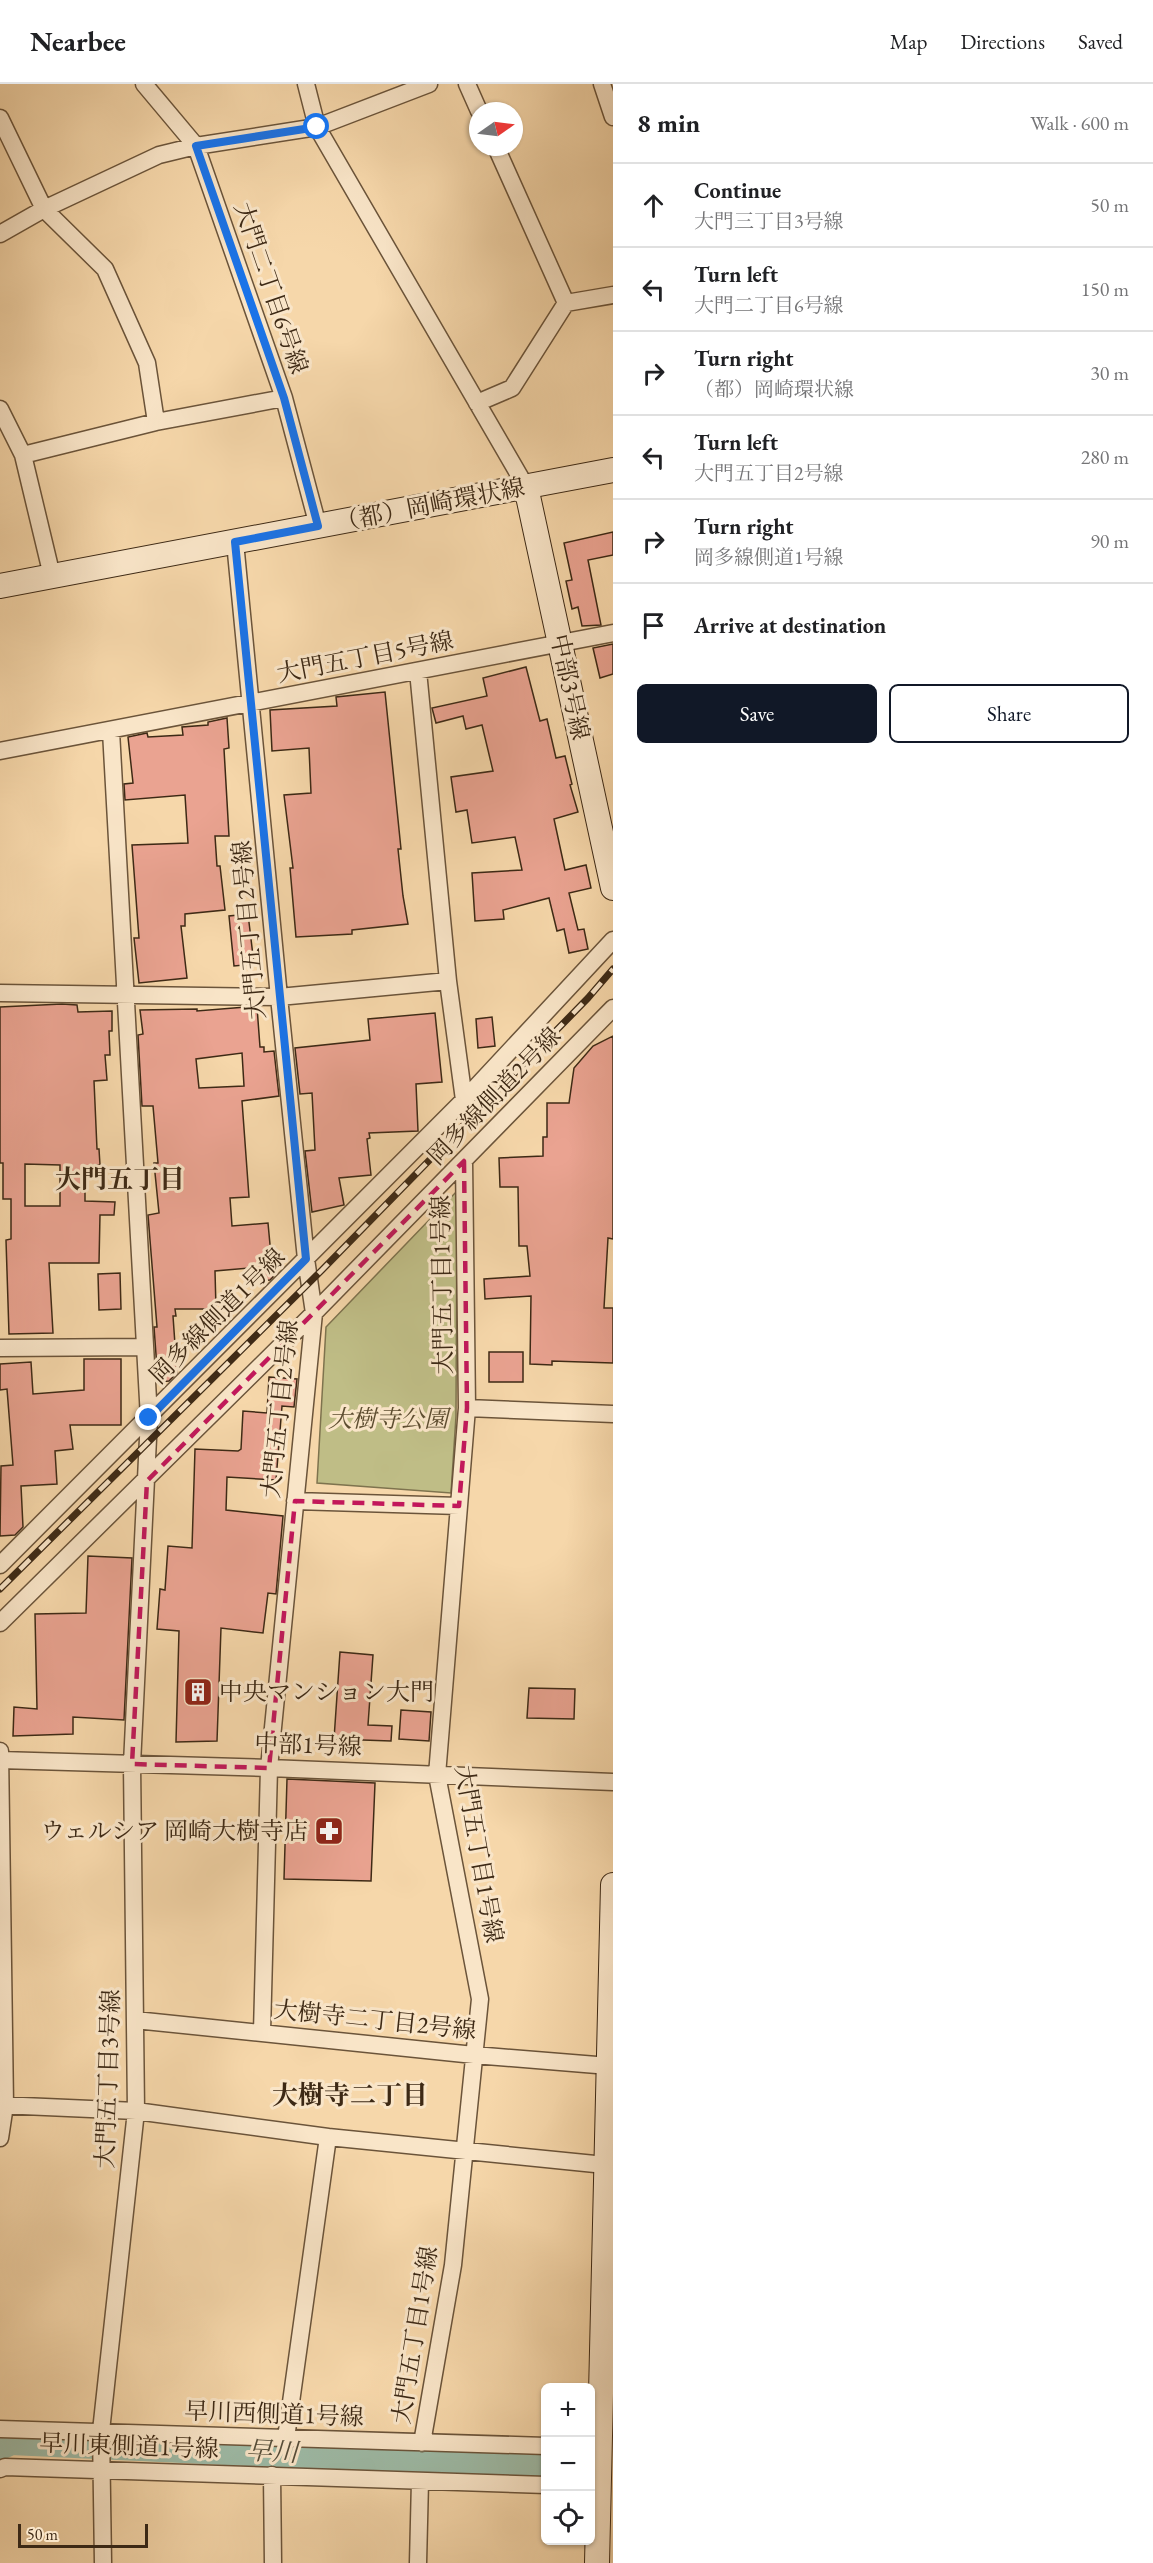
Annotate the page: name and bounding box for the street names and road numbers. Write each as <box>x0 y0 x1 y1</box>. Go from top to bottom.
street label: 大門二丁目6号線 <box>228 198 315 378</box>
street label: （都）岡崎環状線 <box>333 471 527 538</box>
street label: 大門五丁目5号線 <box>274 624 456 689</box>
street label: 中部3号線 <box>544 631 597 743</box>
street label: 大門五丁目2号線 <box>225 839 272 1021</box>
street label: 岡多線側道2号線 <box>420 1020 567 1171</box>
street label: 大門五丁目1号線 <box>424 1195 459 1375</box>
street label: 岡多線側道1号線 <box>142 1241 291 1390</box>
street label: 大門五丁目2号線 <box>255 1318 304 1500</box>
street label: 中部1号線 <box>254 1727 362 1762</box>
street label: 大門五丁目1号線 <box>449 1763 510 1945</box>
street label: 大門五丁目3号線 <box>89 1989 126 2169</box>
street label: 大樹寺二丁目2号線 <box>272 1993 478 2046</box>
street label: 大門五丁目1号線 <box>385 2244 444 2426</box>
street label: 早川西側道1号線 <box>184 2395 364 2432</box>
street label: 早川東側道1号線 <box>39 2427 219 2464</box>

